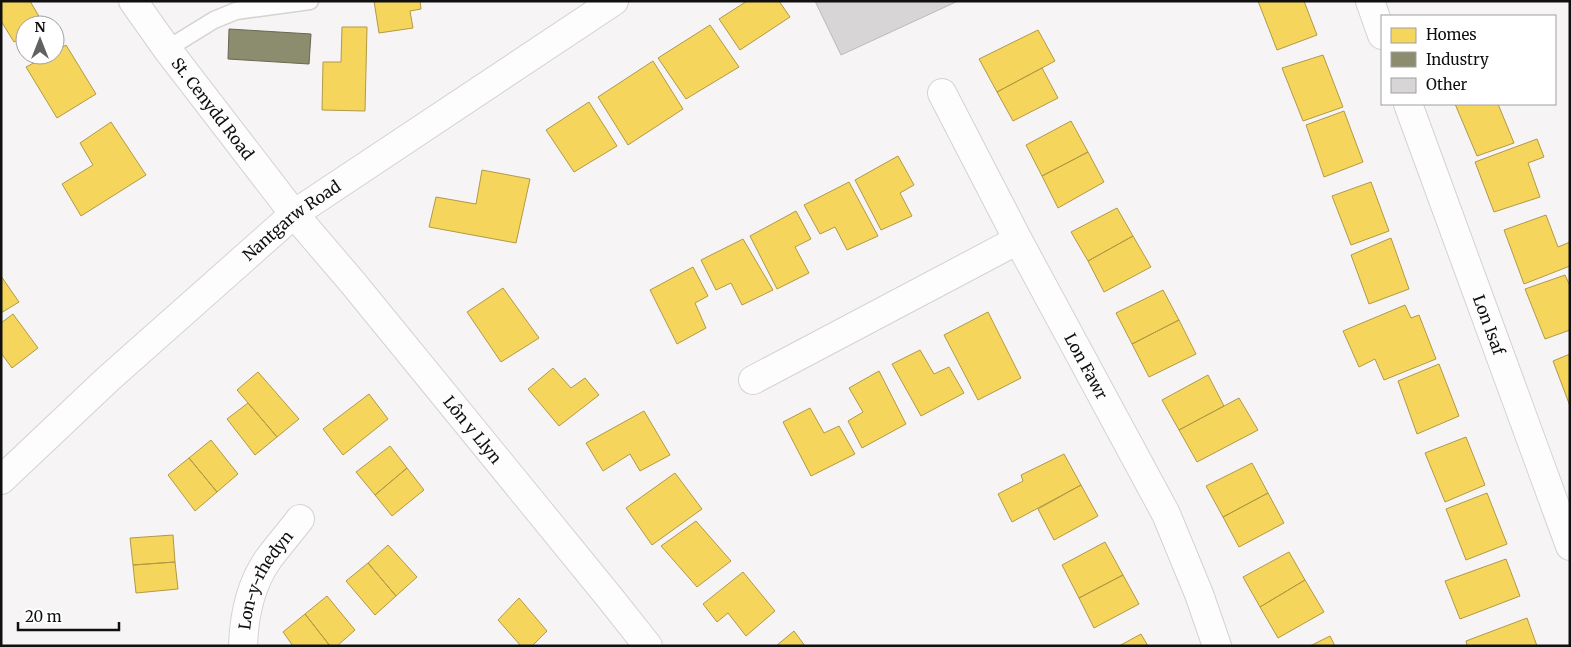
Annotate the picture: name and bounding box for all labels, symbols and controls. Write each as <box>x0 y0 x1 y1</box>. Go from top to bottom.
north arrow <box>15 15 65 65</box>
legend <box>1381 15 1556 105</box>
text: N <box>34 18 46 36</box>
text: Homes <box>1426 25 1477 44</box>
text: Industry <box>1426 50 1489 69</box>
street label: St. Cenydd Road <box>167 54 259 164</box>
text: Other <box>1426 75 1468 94</box>
street label: Nantgarw Road <box>238 176 345 265</box>
street label: Lon Isaf <box>1469 292 1509 358</box>
street label: Lon Fawr <box>1060 330 1112 403</box>
street label: Lôn y Llyn <box>439 392 506 468</box>
street label: Lon-y-rhedyn <box>234 526 297 631</box>
scale bar <box>18 600 119 632</box>
text: 20 m <box>25 607 62 626</box>

